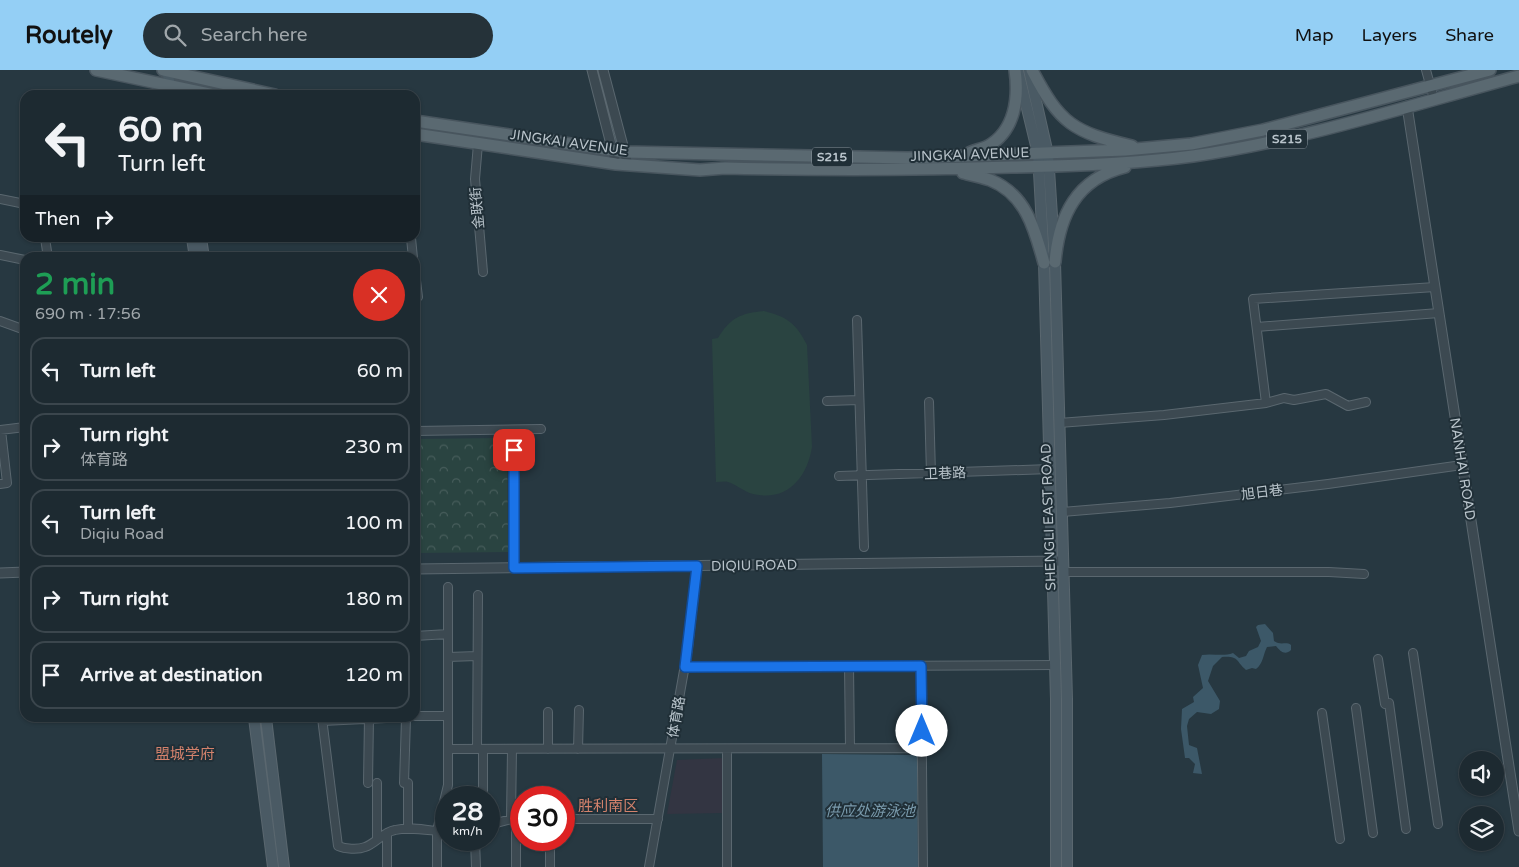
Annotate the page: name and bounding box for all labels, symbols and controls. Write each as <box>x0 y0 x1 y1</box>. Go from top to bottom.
search box <box>143 13 493 58</box>
text: Routely <box>25 21 113 50</box>
icon: search <box>161 21 189 49</box>
text: Search here <box>201 24 308 46</box>
text: Map <box>1295 24 1334 46</box>
text: Layers <box>1362 24 1417 46</box>
text: Share <box>1445 24 1494 46</box>
text: 60 m <box>118 109 203 151</box>
icon: left <box>35 110 100 175</box>
street label: JINGKAI AVENUE <box>509 126 629 159</box>
road number: S215 <box>1267 130 1307 148</box>
street label: JINGKAI AVENUE <box>910 144 1030 165</box>
road number: S215 <box>812 147 852 166</box>
text: Turn left <box>118 151 206 177</box>
street label: 金联街 <box>467 186 488 230</box>
icon: right <box>90 205 118 233</box>
text: Then <box>35 208 80 230</box>
text: 2 min <box>35 266 115 303</box>
button: close <box>353 269 405 321</box>
text: 690 m · 17:56 <box>35 304 141 324</box>
icon: left <box>37 357 65 385</box>
text: Turn left <box>80 360 156 382</box>
text: 60 m <box>357 360 403 382</box>
street label: NANHAI ROAD <box>1446 417 1479 522</box>
text: Turn right <box>80 424 168 446</box>
pin <box>493 429 535 471</box>
icon: right <box>37 433 65 461</box>
text: 230 m <box>345 436 403 458</box>
icon: arrive <box>500 436 528 464</box>
street label: SHENGLI EAST ROAD <box>1037 443 1060 591</box>
text: 体育路 <box>80 450 128 470</box>
street label: 卫巷路 <box>924 464 966 483</box>
street label: 旭日巷 <box>1240 482 1284 503</box>
text: Turn left <box>80 502 156 524</box>
icon: left <box>37 509 65 537</box>
text: 100 m <box>345 512 403 534</box>
text: Diqiu Road <box>80 524 164 544</box>
street label: DIQIU ROAD <box>711 556 797 575</box>
icon: right <box>37 585 65 613</box>
text: Turn right <box>80 588 168 610</box>
text: 180 m <box>345 588 403 610</box>
icon: arrive <box>37 661 65 689</box>
text: Arrive at destination <box>80 664 263 686</box>
text: 120 m <box>345 664 403 686</box>
street label: 体育路 <box>664 695 689 739</box>
position arrow <box>895 704 947 756</box>
district label: 盟城学府 <box>155 745 215 763</box>
map controls <box>1459 751 1504 851</box>
button: sound <box>1459 751 1504 796</box>
speed limit sign: 30 <box>510 786 575 851</box>
text: 28 <box>452 797 483 827</box>
district label: 胜利南区 <box>578 797 638 815</box>
water label: 供应处游泳池 <box>825 802 917 820</box>
button: layers <box>1459 806 1504 851</box>
text: km/h <box>452 824 483 838</box>

